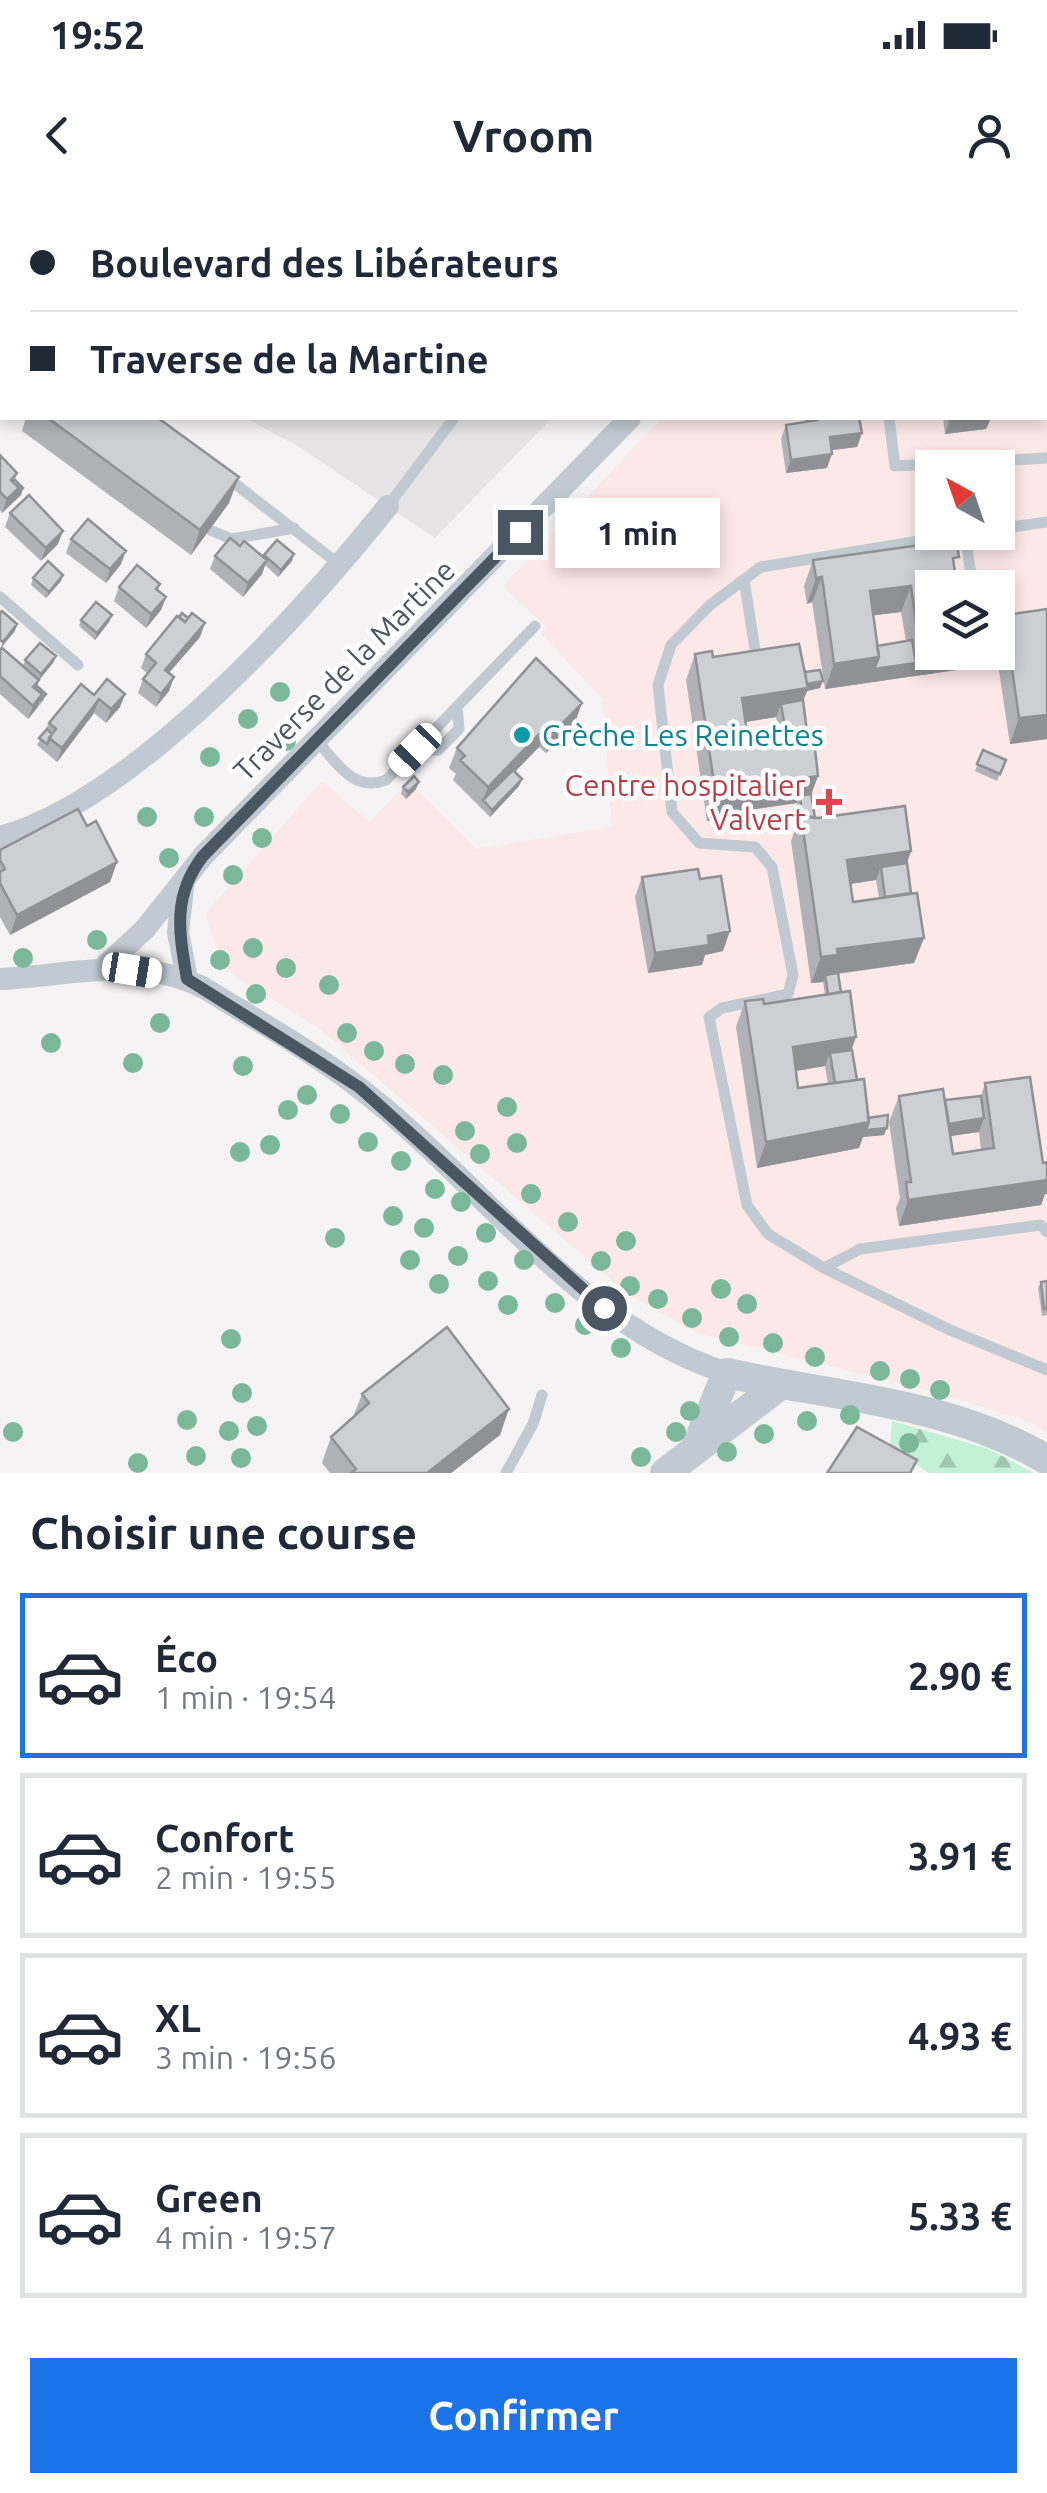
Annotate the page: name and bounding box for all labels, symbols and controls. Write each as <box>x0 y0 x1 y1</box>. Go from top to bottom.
text: 19:52 <box>50 14 145 56</box>
icon: back <box>30 108 85 163</box>
icon: person <box>962 108 1017 163</box>
text: Vroom <box>453 110 594 161</box>
text: Boulevard des Libérateurs <box>90 242 559 284</box>
text: Traverse de la Martine <box>90 338 489 380</box>
north arrow <box>915 450 1015 550</box>
map controls <box>915 450 1015 670</box>
callout: 1 min <box>555 497 720 567</box>
route end <box>498 510 543 555</box>
text: 1 min <box>597 515 678 551</box>
street label: Traverse de la Martine <box>227 553 461 787</box>
button: layers <box>915 570 1015 670</box>
car <box>383 718 447 782</box>
place label: Crèche Les Reinettes <box>542 718 824 752</box>
marker: Crèche Les Reinettes <box>511 724 533 746</box>
place label: Centre hospitalier Valvert <box>565 768 807 836</box>
marker: Centre hospitalier Valvert <box>816 789 842 815</box>
car <box>100 950 164 990</box>
route start <box>582 1286 627 1331</box>
text: Choisir une course <box>30 1507 417 1558</box>
icon: car <box>35 1631 125 1721</box>
text: Éco <box>155 1637 218 1679</box>
text: 2.90 € <box>908 1655 1012 1697</box>
text: 1 min · 19:54 <box>155 1679 337 1715</box>
icon: car <box>35 1811 125 1901</box>
text: Confort <box>155 1817 294 1859</box>
text: 3.91 € <box>908 1835 1012 1877</box>
text: 2 min · 19:55 <box>155 1859 337 1895</box>
icon: car <box>35 1991 125 2081</box>
text: XL <box>155 1997 201 2039</box>
text: 4.93 € <box>908 2015 1012 2057</box>
text: 3 min · 19:56 <box>155 2039 337 2075</box>
icon: car <box>35 2171 125 2261</box>
text: Green <box>155 2177 263 2219</box>
text: 5.33 € <box>908 2195 1012 2237</box>
text: 4 min · 19:57 <box>155 2219 337 2255</box>
button: Confirmer <box>30 2358 1017 2473</box>

